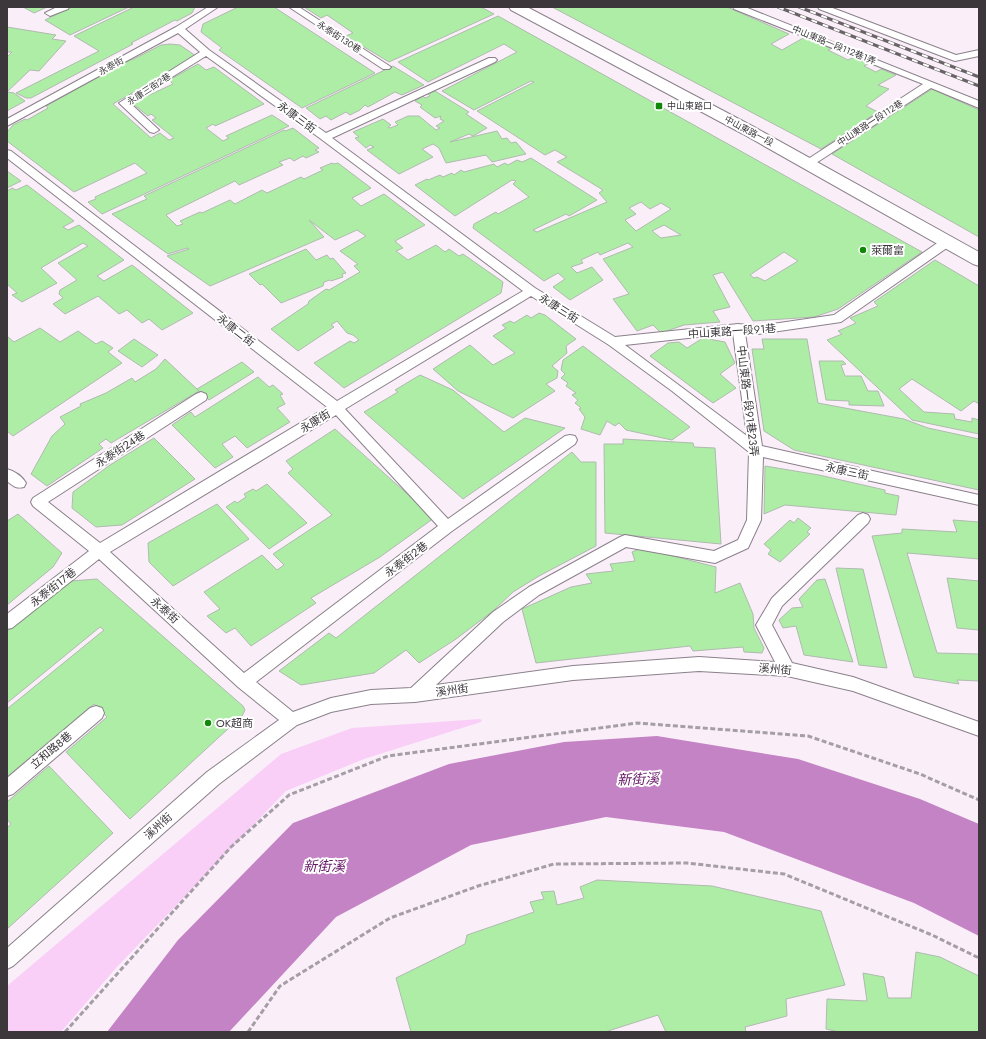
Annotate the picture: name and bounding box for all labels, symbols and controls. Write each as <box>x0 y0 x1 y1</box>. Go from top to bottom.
street label: 永泰街130巷 <box>315 17 364 56</box>
street label: 中山東路一段112巷1弄 <box>790 22 878 67</box>
street label: 永泰街 <box>96 53 126 78</box>
street label: 永康三街2巷 <box>124 69 173 108</box>
street label: 中山東路一段112巷 <box>834 96 905 149</box>
street label: 永康三街 <box>274 98 320 136</box>
place label: 中山東路口 <box>667 99 712 112</box>
marker: 中山東路口 <box>654 101 664 111</box>
street label: 中山東路一段 <box>722 112 776 149</box>
place label: 萊爾富 <box>871 242 904 258</box>
marker: 萊爾富 <box>858 245 868 255</box>
street label: 永康三街 <box>536 290 582 326</box>
street label: 永康二街 <box>214 310 258 350</box>
street label: 中山東路一段91巷 <box>687 320 777 342</box>
street label: 中山東路一段91巷23弄 <box>733 345 763 457</box>
street label: 永康街 <box>297 406 333 436</box>
street label: 永泰街24巷 <box>92 427 148 471</box>
street label: 永康三街 <box>824 459 870 483</box>
street label: 永泰街2巷 <box>381 537 431 581</box>
street label: 永泰街17巷 <box>27 564 79 610</box>
street label: 永泰街 <box>147 593 183 627</box>
street label: 溪州街 <box>758 660 792 678</box>
street label: 溪州街 <box>435 680 469 700</box>
place label: OK超商 <box>216 715 253 731</box>
marker: OK超商 <box>203 718 213 728</box>
street label: 立和路8巷 <box>27 728 75 772</box>
water label: 新街溪 <box>617 768 661 790</box>
street label: 溪州街 <box>140 809 176 843</box>
water label: 新街溪 <box>303 856 347 876</box>

